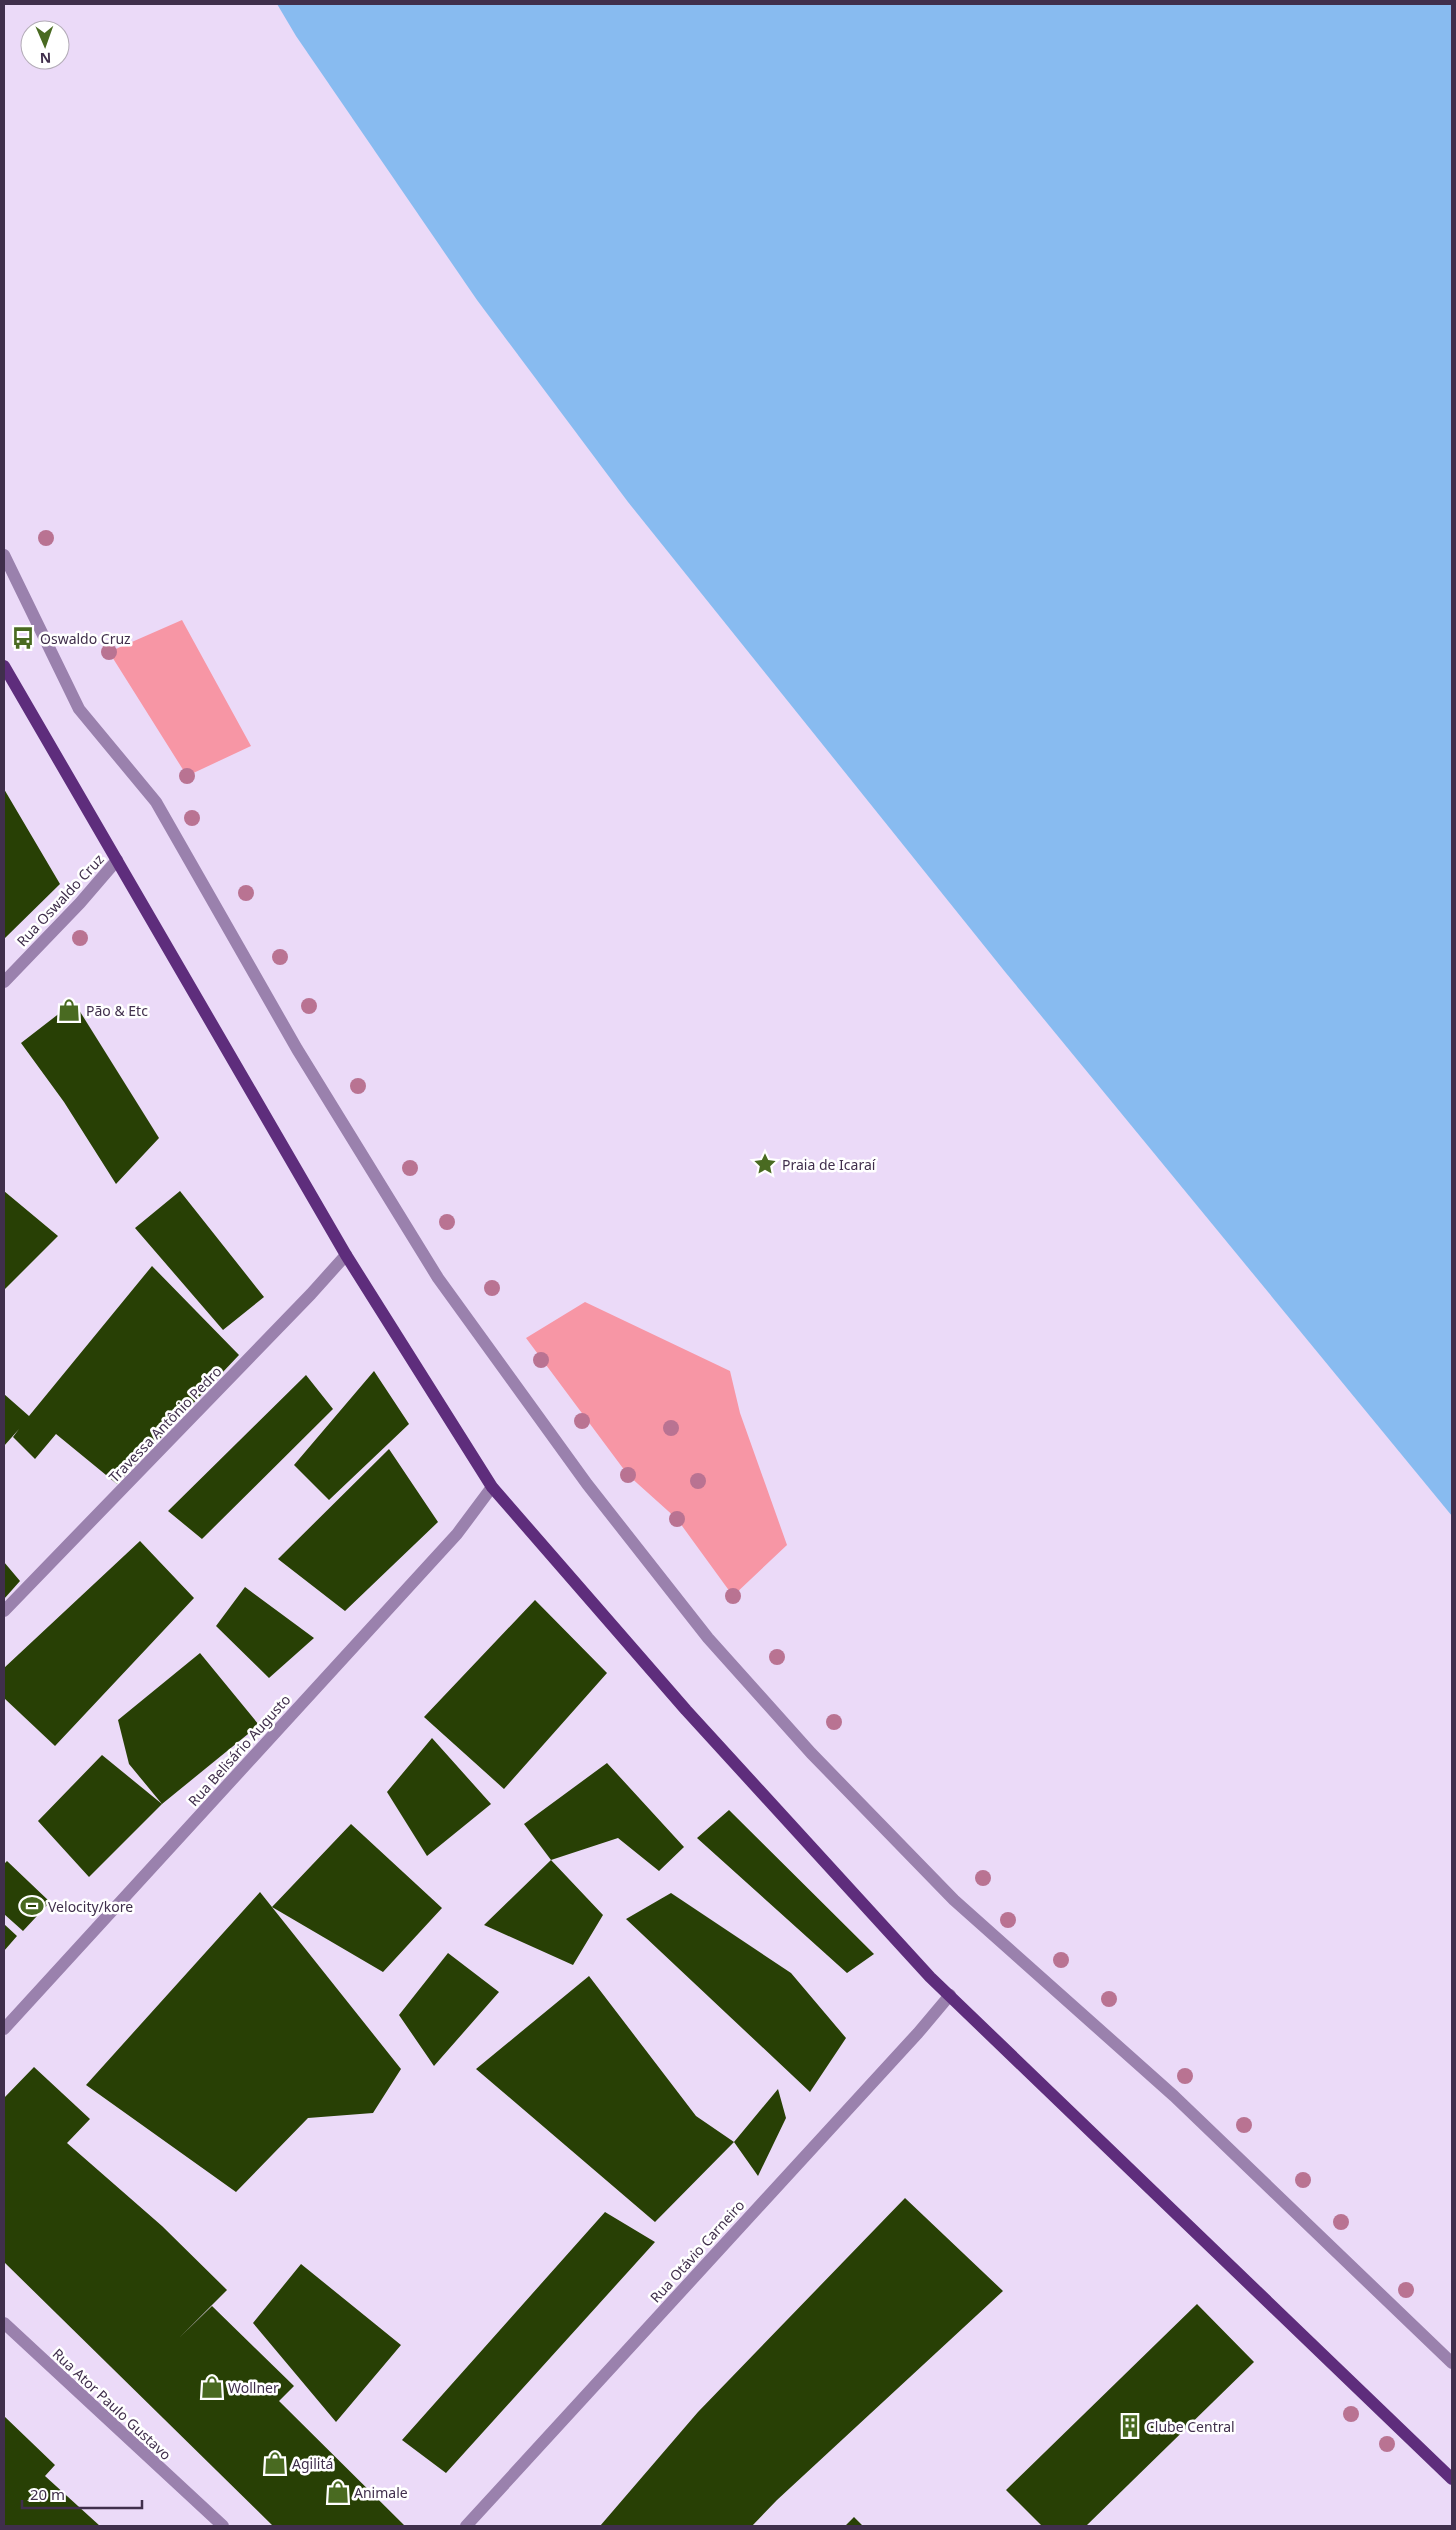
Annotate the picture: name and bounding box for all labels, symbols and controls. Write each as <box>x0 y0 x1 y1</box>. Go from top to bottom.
north arrow <box>20 20 70 70</box>
text: N <box>39 49 51 68</box>
bus stop icon: Oswaldo Cruz <box>10 625 36 651</box>
place label: Oswaldo Cruz <box>40 629 131 648</box>
street label: Rua Oswaldo Cruz <box>12 849 108 950</box>
shop icon: Pão & Etc <box>56 997 82 1023</box>
place label: Pão & Etc <box>86 1001 148 1020</box>
place icon: Praia de Icaraí <box>752 1151 778 1177</box>
place label: Praia de Icaraí <box>782 1155 876 1174</box>
street label: Travessa Antônio Pedro <box>104 1362 226 1486</box>
street label: Rua Belisário Augusto <box>184 1690 294 1810</box>
sports icon: Velocity/kore <box>19 1893 45 1919</box>
place label: Velocity/kore <box>48 1897 133 1916</box>
street label: Rua Otávio Carneiro <box>646 2196 748 2306</box>
street label: Rua Ator Paulo Gustavo <box>49 2344 175 2464</box>
shop icon: Wollner <box>199 2374 225 2400</box>
place label: Wollner <box>228 2378 279 2397</box>
building icon: Clube Central <box>1117 2413 1143 2439</box>
place label: Clube Central <box>1146 2417 1235 2436</box>
shop icon: Agilitá <box>262 2450 288 2476</box>
place label: Agilitá <box>292 2454 333 2473</box>
scale bar <box>22 2478 142 2510</box>
shop icon: Animale <box>325 2479 351 2505</box>
place label: Animale <box>354 2483 408 2502</box>
text: 20 m <box>30 2484 65 2504</box>

